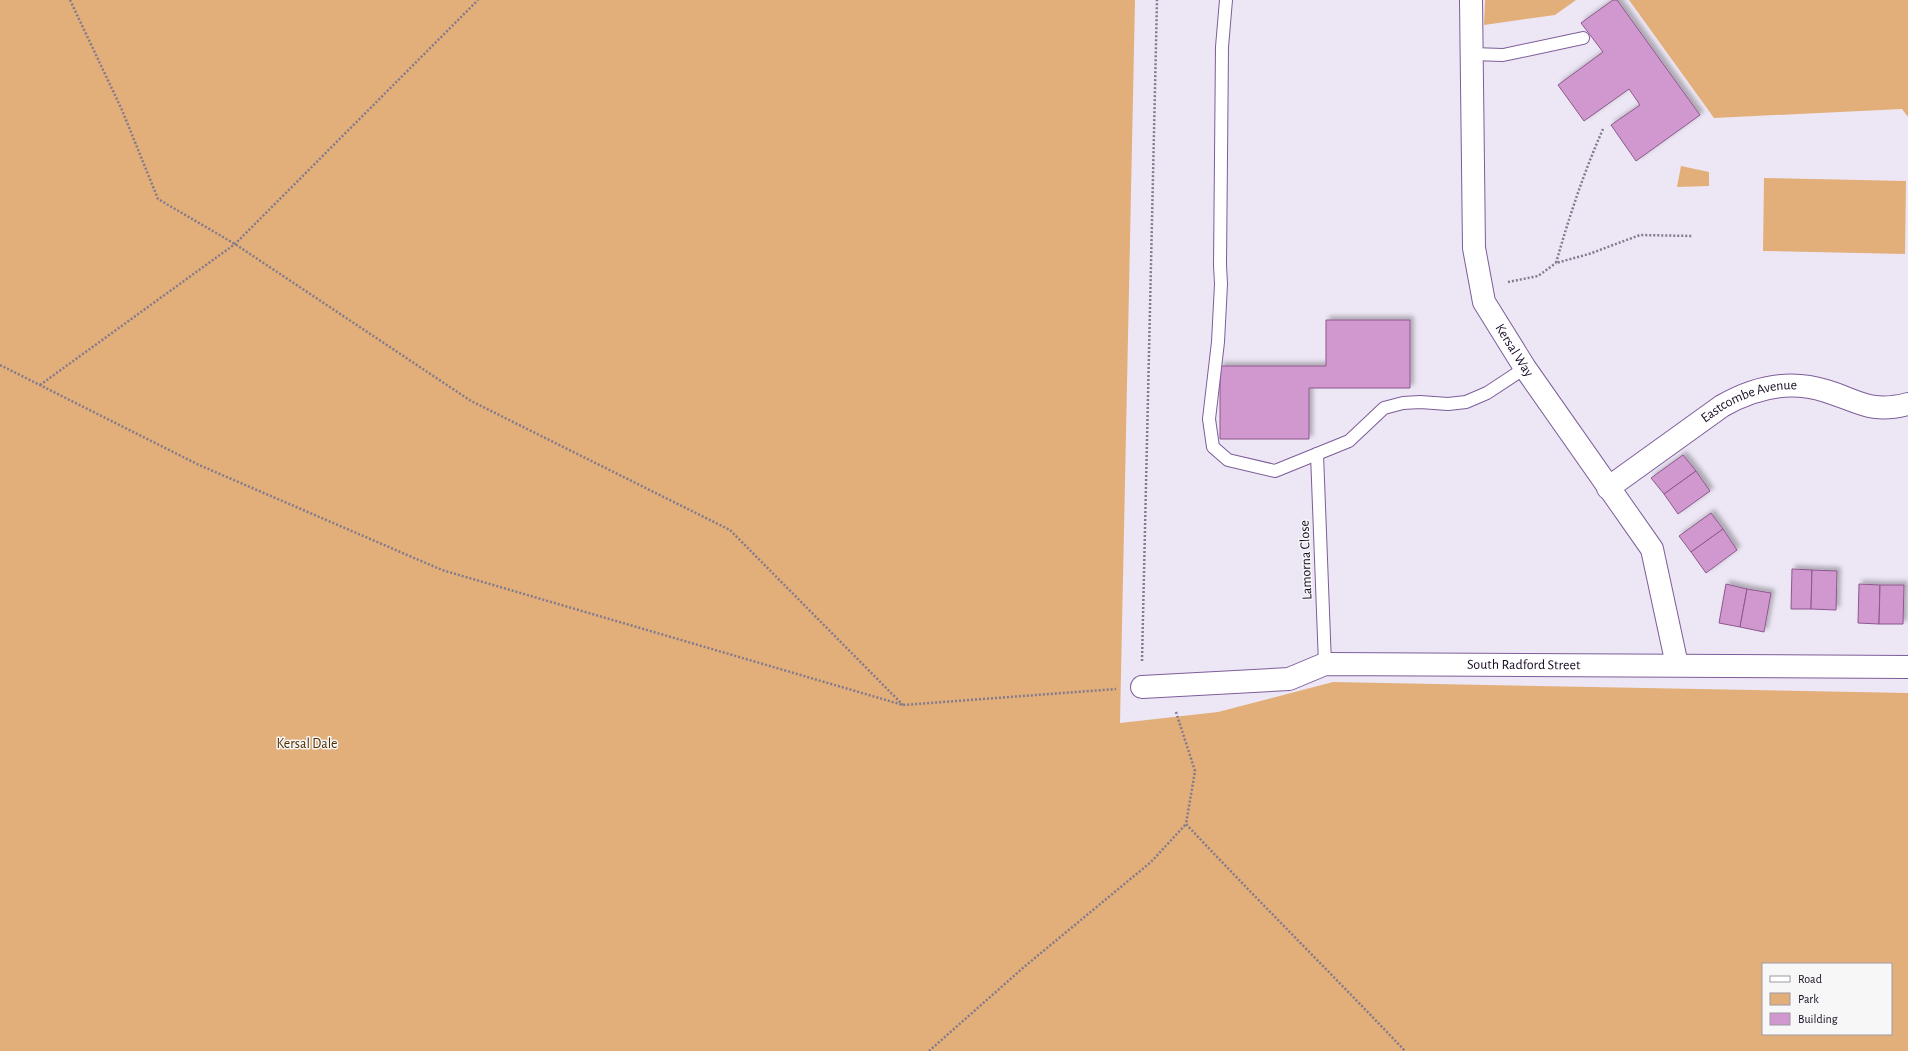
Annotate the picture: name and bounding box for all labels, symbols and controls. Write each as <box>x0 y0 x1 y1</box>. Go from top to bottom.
street label: Kersal Way <box>1492 321 1536 380</box>
street label: Eastcombe Avenue <box>1699 378 1797 426</box>
street label: Lamorna Close <box>1298 520 1314 600</box>
street label: South Radford Street <box>1467 658 1581 672</box>
park label: Kersal Dale <box>276 737 338 751</box>
legend <box>1762 963 1892 1035</box>
text: Road <box>1798 973 1822 985</box>
text: Park <box>1798 993 1819 1005</box>
text: Building <box>1798 1013 1838 1025</box>

